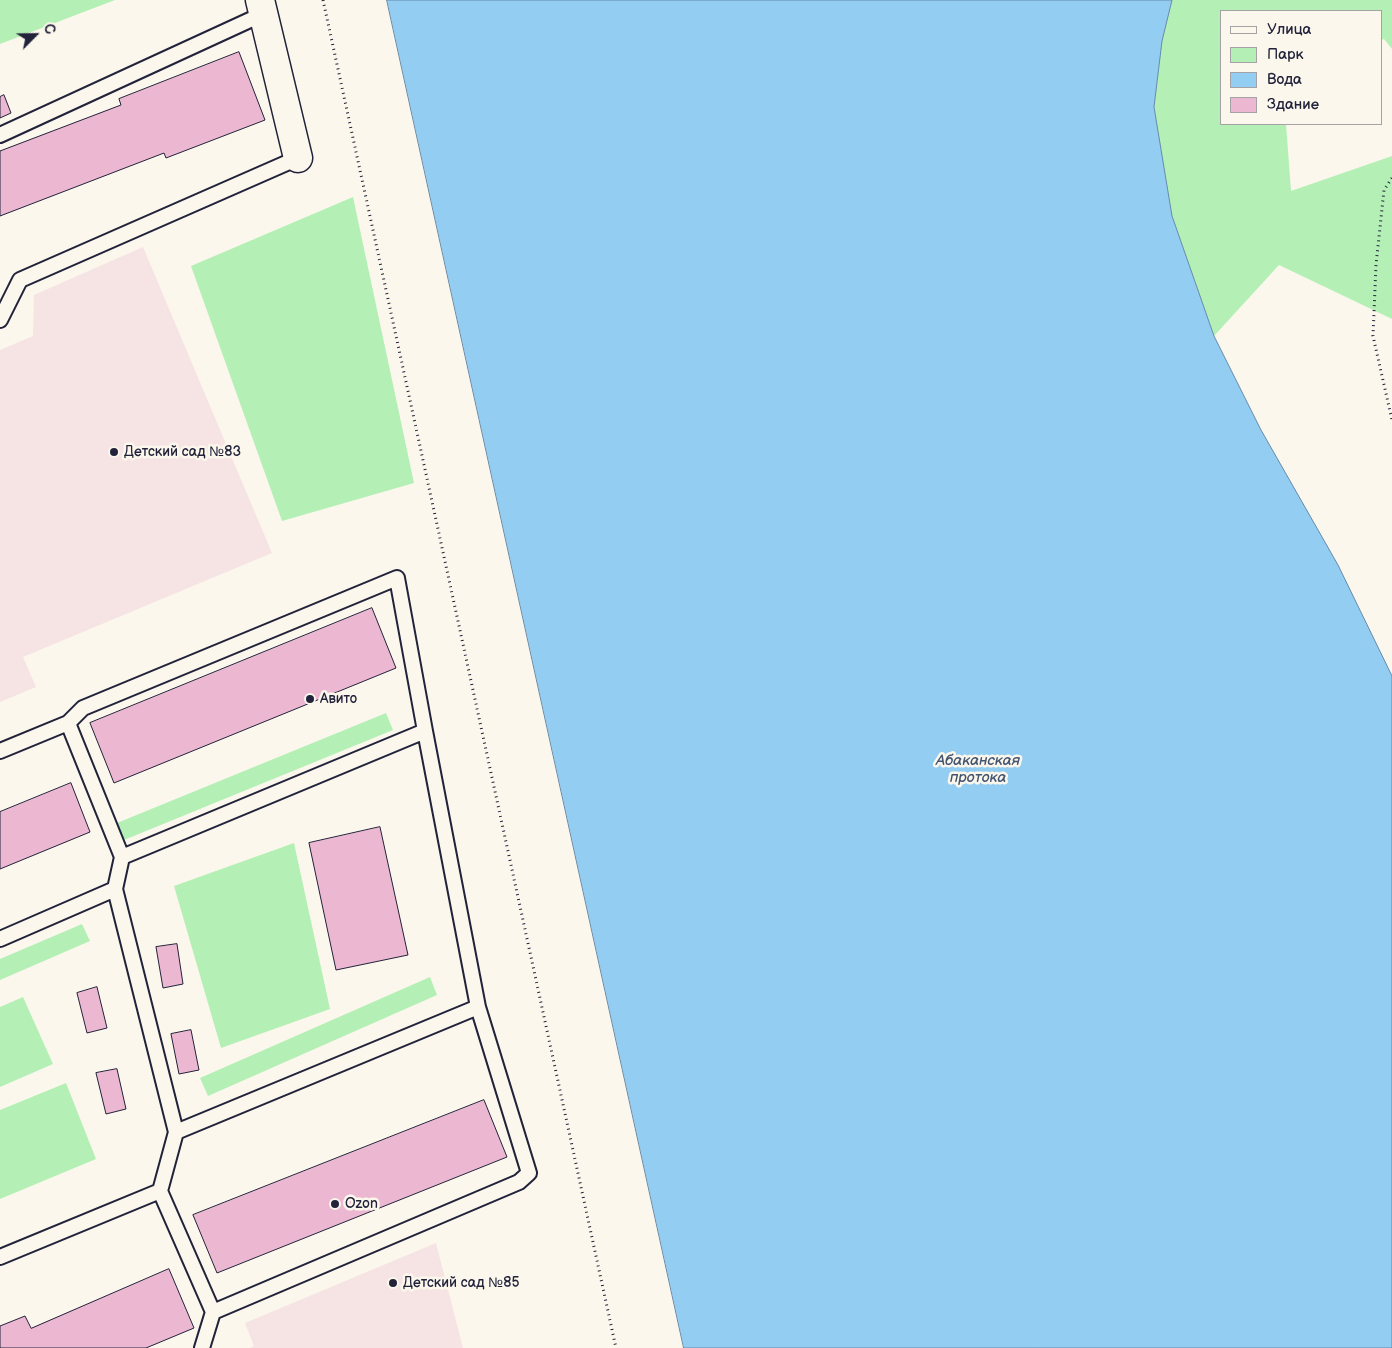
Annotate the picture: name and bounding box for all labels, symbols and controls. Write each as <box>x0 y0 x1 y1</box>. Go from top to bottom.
north arrow <box>10 10 60 60</box>
legend <box>1220 10 1382 125</box>
text: Улица <box>1267 20 1311 39</box>
text: С <box>40 21 59 37</box>
text: Парк <box>1267 45 1304 64</box>
text: Вода <box>1267 70 1302 89</box>
text: Здание <box>1267 95 1319 114</box>
place label: Детский сад №83 <box>124 444 241 460</box>
marker: Детский сад №83 <box>108 446 120 458</box>
place label: Авито <box>320 691 357 707</box>
marker: Авито <box>304 693 316 705</box>
water label: Абаканская протока <box>936 752 1020 787</box>
place label: Ozon <box>345 1196 378 1212</box>
marker: Ozon <box>329 1198 341 1210</box>
place label: Детский сад №85 <box>403 1275 519 1291</box>
marker: Детский сад №85 <box>387 1277 399 1289</box>

